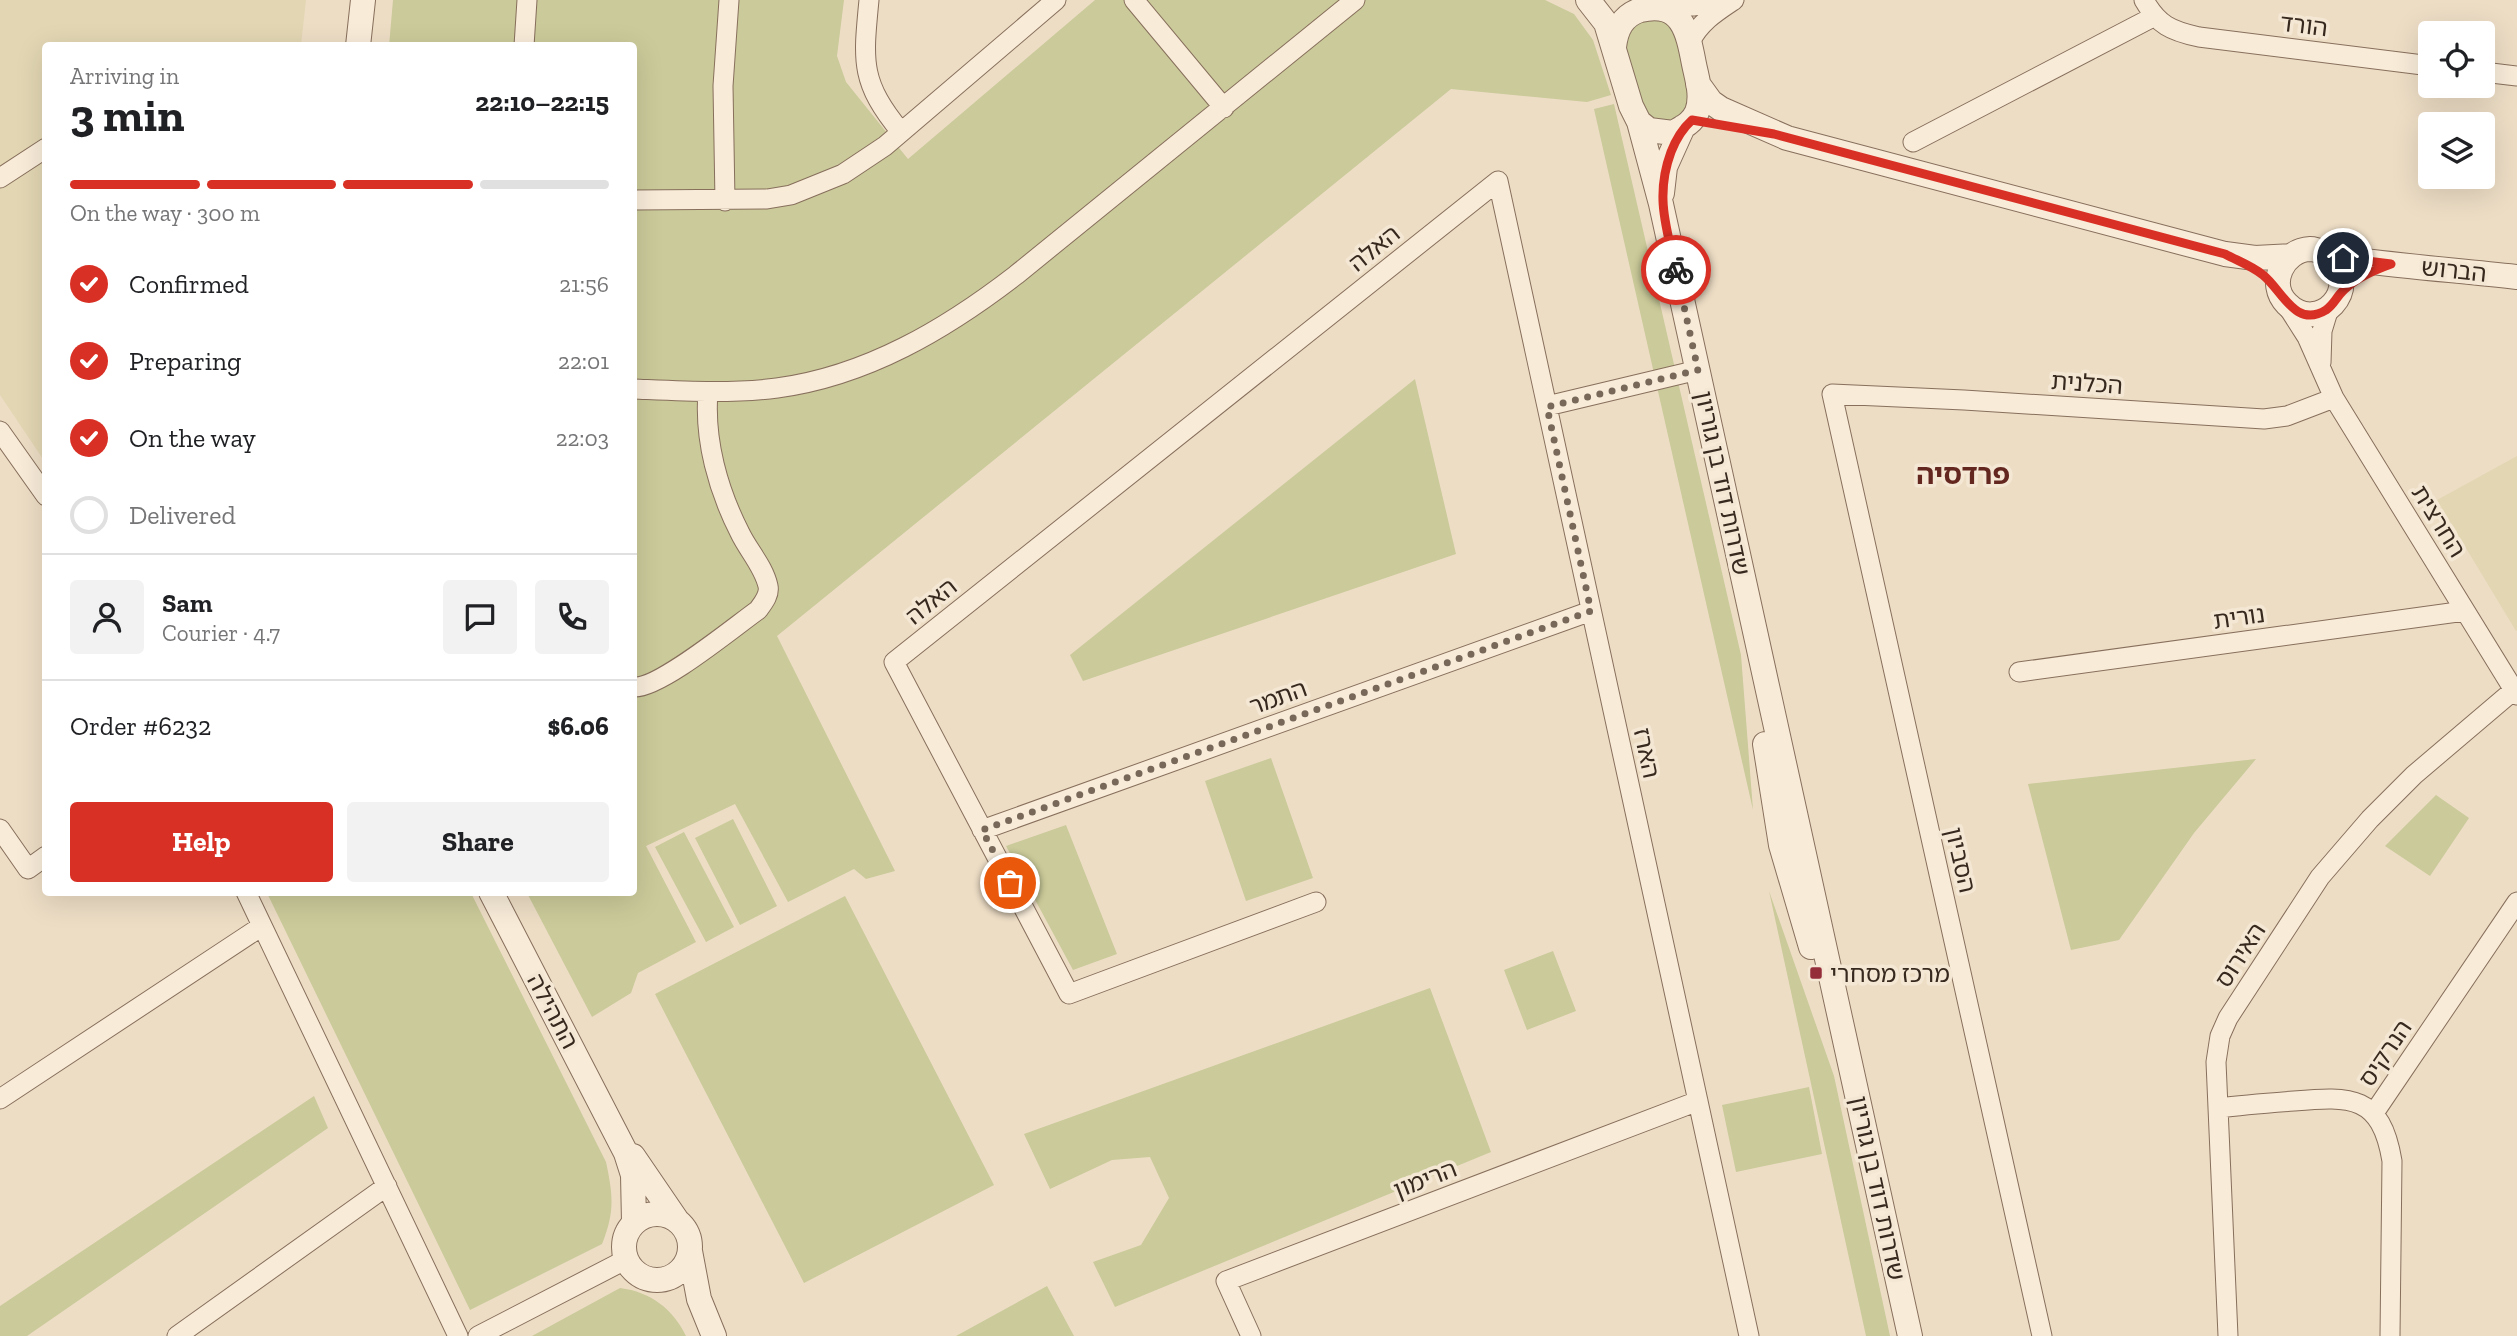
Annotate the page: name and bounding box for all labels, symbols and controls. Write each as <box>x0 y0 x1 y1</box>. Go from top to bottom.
street label: הורד <box>2279 8 2329 42</box>
map controls <box>2418 21 2495 189</box>
button: locate <box>2418 21 2495 98</box>
text: Arriving in <box>70 62 179 90</box>
text: 22:10–22:15 <box>475 86 609 118</box>
text: 3 min <box>70 88 184 143</box>
button: layers <box>2418 112 2495 189</box>
text: On the way · 300 m <box>70 199 260 227</box>
street label: האלה <box>1342 219 1406 277</box>
pin <box>2313 228 2373 288</box>
courier <box>1641 235 1711 305</box>
icon: home <box>2324 239 2362 277</box>
icon: bike <box>1657 251 1695 289</box>
street label: הברוש <box>2420 252 2488 288</box>
icon: check <box>70 265 108 303</box>
text: Confirmed <box>129 268 249 300</box>
text: 21:56 <box>559 270 609 298</box>
icon: check <box>70 342 108 380</box>
text: Preparing <box>129 345 241 377</box>
text: 22:01 <box>558 347 609 375</box>
street label: הכלנית <box>2050 366 2124 400</box>
street label: שדרות דוד בן גוריון <box>1689 388 1757 578</box>
icon: check <box>70 419 108 457</box>
text: On the way <box>129 422 256 454</box>
text: 22:03 <box>556 424 609 452</box>
district label: פרדסיה <box>1916 458 2010 491</box>
street label: החרצית <box>2406 480 2472 562</box>
text: Delivered <box>129 499 236 531</box>
street label: האלה <box>899 572 963 630</box>
button: person <box>70 580 144 654</box>
button: chat <box>443 580 517 654</box>
button: phone <box>535 580 609 654</box>
text: Sam <box>162 587 212 619</box>
street label: נורית <box>2211 599 2267 635</box>
text: Courier · 4.7 <box>162 619 280 647</box>
street label: התמר <box>1245 673 1311 721</box>
text: Order #6232 <box>70 710 211 742</box>
text: $6.06 <box>547 710 609 742</box>
street label: הארז <box>1628 725 1666 781</box>
button: Help <box>70 802 333 882</box>
button: Share <box>347 802 609 882</box>
street label: הסביון <box>1939 824 1983 896</box>
pin <box>980 853 1040 913</box>
icon: bag <box>991 864 1029 902</box>
street label: האירוס <box>2208 917 2272 993</box>
place label: מרכז מסחרי <box>1830 959 1950 988</box>
marker: מרכז מסחרי <box>1808 965 1824 981</box>
street label: התהילה <box>521 968 585 1054</box>
street label: הנרקיס <box>2352 1014 2418 1092</box>
street label: שדרות דוד בן גוריון <box>1844 1093 1912 1283</box>
street label: הרימון <box>1389 1154 1461 1204</box>

